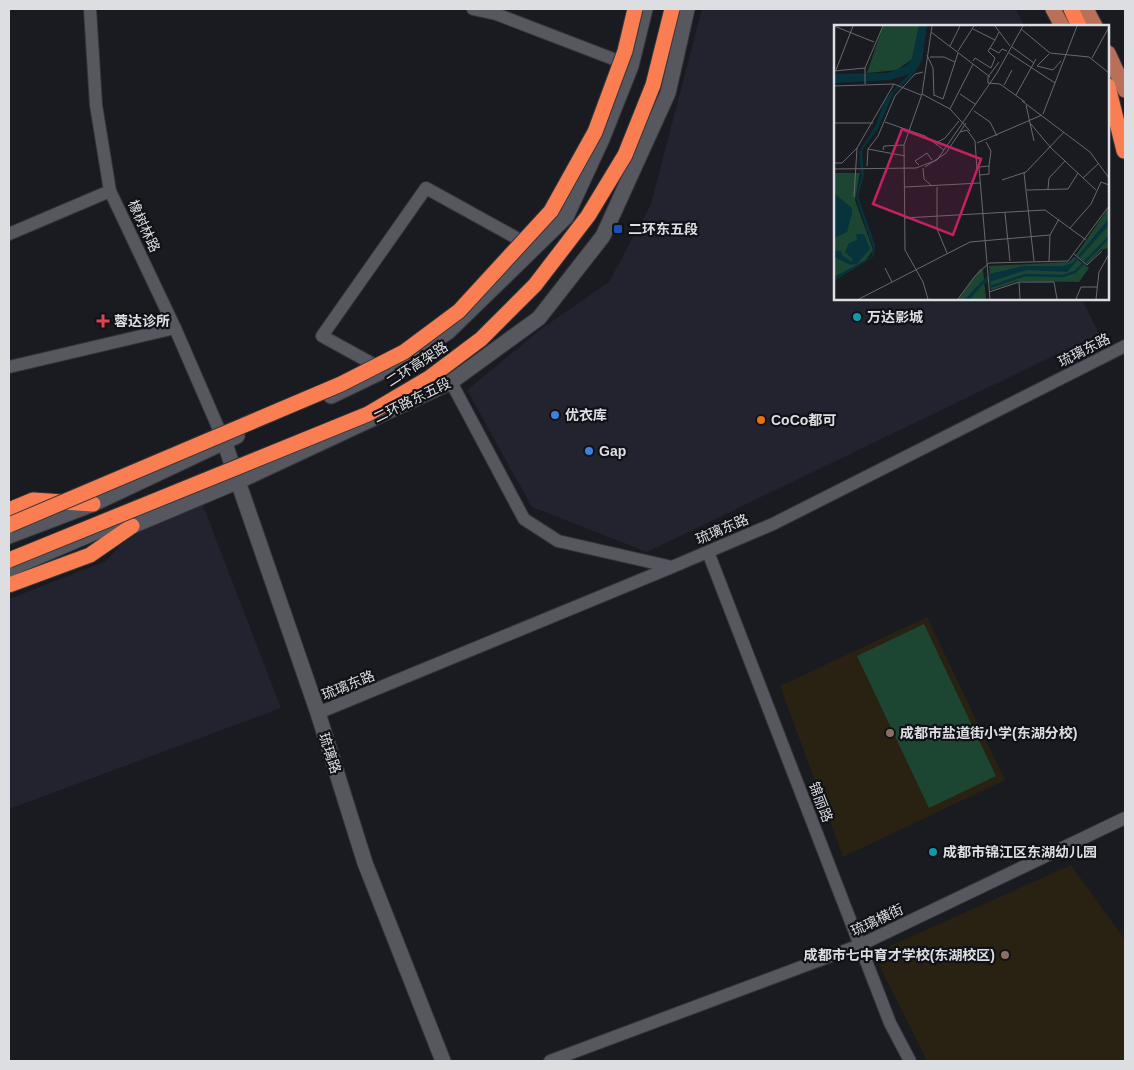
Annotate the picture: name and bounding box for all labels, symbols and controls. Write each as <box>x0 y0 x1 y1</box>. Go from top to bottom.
inset map <box>834 25 1109 300</box>
street label: 橡树林路 <box>125 197 163 255</box>
place label: 二环东五段 <box>628 221 698 237</box>
marker: 二环东五段 <box>612 223 624 235</box>
place label: 万达影城 <box>867 309 923 325</box>
marker: 万达影城 <box>851 311 863 323</box>
place label: 蓉达诊所 <box>114 313 170 329</box>
marker: 蓉达诊所 <box>96 314 110 328</box>
street label: 琉璃东路 <box>1055 330 1113 370</box>
street label: 二环高架路 <box>383 338 451 390</box>
street label: 二环路东五段 <box>371 374 453 426</box>
place label: 优衣库 <box>565 407 607 423</box>
marker: 优衣库 <box>549 409 561 421</box>
place label: CoCo都可 <box>771 412 836 428</box>
marker: CoCo都可 <box>755 414 767 426</box>
place label: Gap <box>599 443 626 459</box>
marker: Gap <box>583 445 595 457</box>
street label: 琉璃东路 <box>693 511 751 547</box>
street label: 琉璃东路 <box>319 667 377 703</box>
place label: 成都市盐道街小学(东湖分校) <box>900 725 1077 741</box>
marker: 成都市盐道街小学(东湖分校) <box>884 727 896 739</box>
street label: 琉璃路 <box>316 731 344 775</box>
street label: 锦丽路 <box>806 780 836 824</box>
place label: 成都市锦江区东湖幼儿园 <box>943 844 1097 860</box>
marker: 成都市锦江区东湖幼儿园 <box>927 846 939 858</box>
street label: 琉璃横街 <box>848 901 906 939</box>
place label: 成都市七中育才学校(东湖校区) <box>804 947 995 963</box>
marker: 成都市七中育才学校(东湖校区) <box>999 949 1011 961</box>

